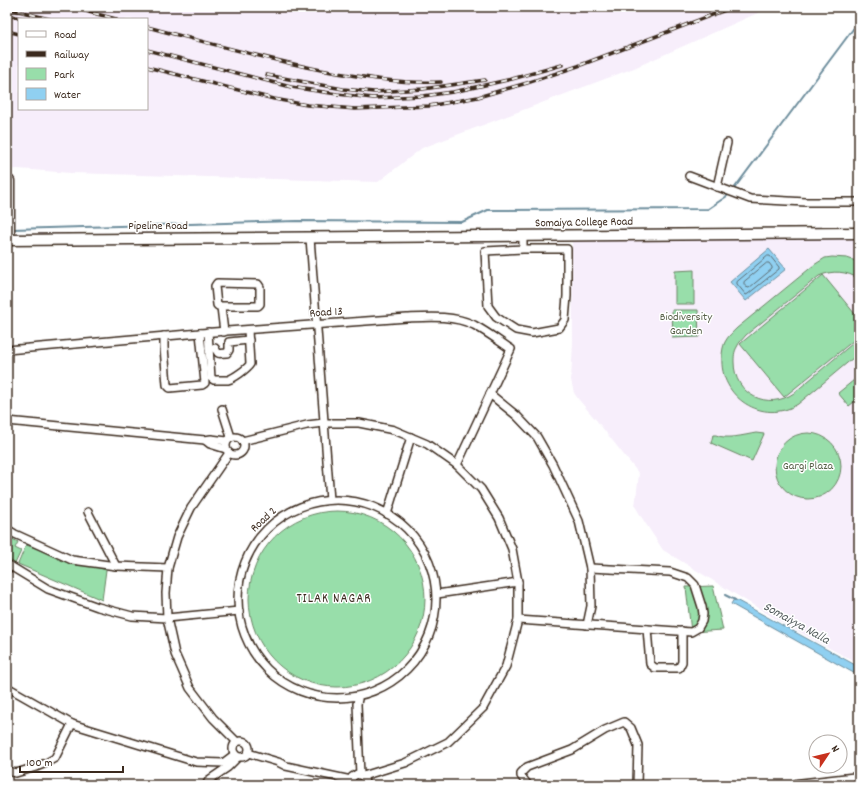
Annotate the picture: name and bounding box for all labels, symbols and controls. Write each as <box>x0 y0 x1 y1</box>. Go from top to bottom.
legend <box>18 18 148 110</box>
text: Road <box>54 27 76 44</box>
text: Railway <box>54 47 90 64</box>
text: Park <box>54 67 75 84</box>
text: Water <box>54 87 81 104</box>
street label: Somaiya College Road <box>535 214 633 232</box>
street label: Pipeline Road <box>128 218 188 235</box>
street label: Road 13 <box>309 303 343 323</box>
park label: Biodiversity Garden <box>660 309 713 340</box>
park label: Gargi Plaza <box>783 458 834 475</box>
street label: Road 2 <box>247 503 281 537</box>
district label: TILAK NAGAR <box>296 590 372 609</box>
water label: Somaiyya Nalla <box>759 598 833 651</box>
north arrow <box>808 734 848 774</box>
text: N <box>826 743 843 757</box>
scale bar <box>20 748 123 774</box>
text: 100 m <box>26 755 53 772</box>

